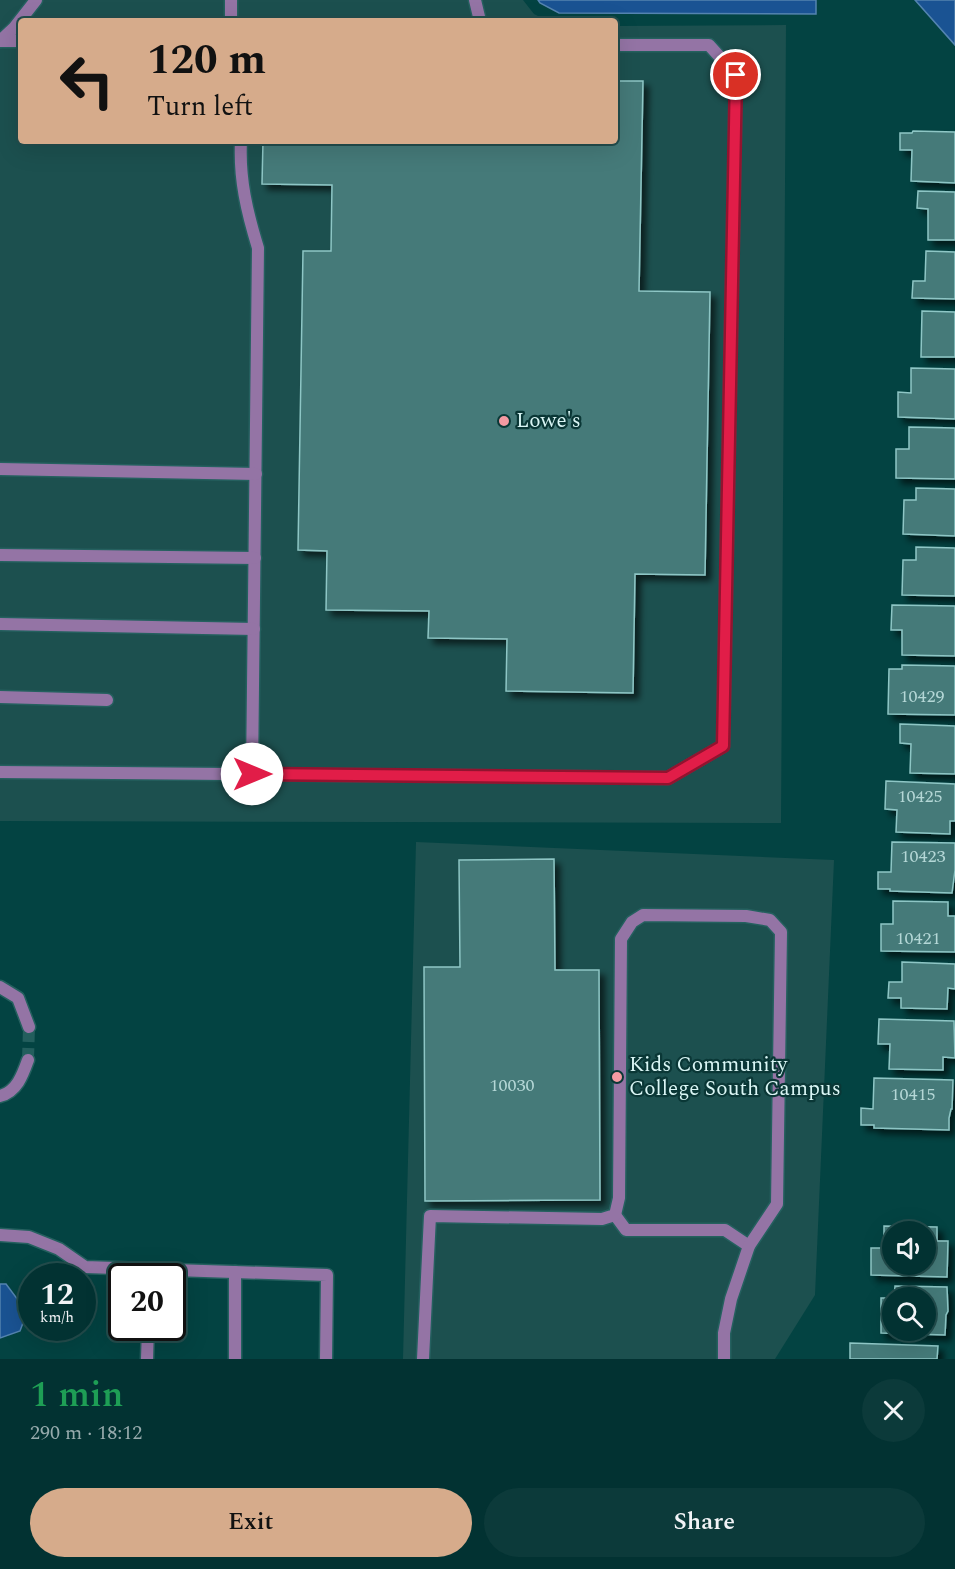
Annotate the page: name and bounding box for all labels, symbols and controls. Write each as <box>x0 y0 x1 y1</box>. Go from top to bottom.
text: 120 m <box>147 29 266 92</box>
icon: left <box>48 42 126 120</box>
pin <box>710 49 761 100</box>
icon: arrive <box>719 58 752 91</box>
text: Turn left <box>147 86 253 128</box>
place label: Lowe's <box>516 405 581 437</box>
marker: Lowe's <box>497 414 511 428</box>
house number: 10429 <box>900 683 945 710</box>
position arrow <box>220 742 284 806</box>
house number: 10425 <box>898 783 943 810</box>
house number: 10423 <box>901 843 946 870</box>
house number: 10421 <box>896 925 941 952</box>
place label: Kids Community College South Campus <box>629 1049 841 1105</box>
marker: Kids Community College South Campus <box>610 1070 624 1084</box>
house number: 10030 <box>490 1072 535 1099</box>
house number: 10415 <box>891 1081 936 1108</box>
map controls <box>882 1221 936 1341</box>
button: sound <box>882 1221 936 1275</box>
speed limit sign: 20 <box>108 1263 186 1341</box>
text: 12 <box>40 1272 74 1318</box>
button: search <box>882 1287 936 1341</box>
text: km/h <box>40 1306 74 1329</box>
text: 1 min <box>30 1368 123 1423</box>
button: close <box>862 1379 925 1442</box>
text: 290 m · 18:12 <box>30 1418 142 1448</box>
button: Exit <box>30 1488 472 1557</box>
button: Share <box>484 1488 925 1557</box>

